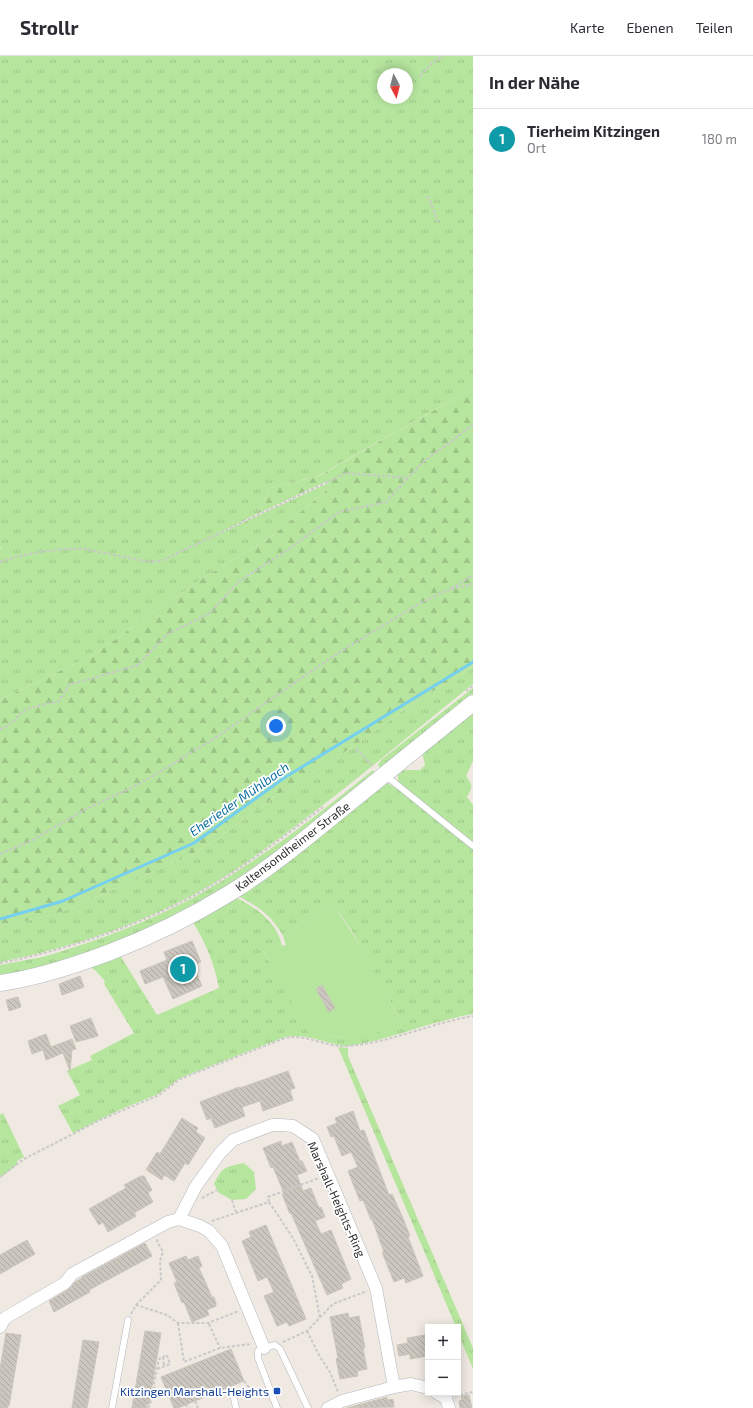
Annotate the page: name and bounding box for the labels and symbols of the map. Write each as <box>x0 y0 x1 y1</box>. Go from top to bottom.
north arrow <box>377 68 413 104</box>
your location <box>266 716 286 736</box>
water label: Eherieder Mühlbach <box>186 759 292 839</box>
street label: Kaltensondheimer Straße <box>232 798 352 894</box>
pin: 1 <box>170 954 196 984</box>
street label: Marshall-Heights-Ring <box>305 1139 369 1259</box>
place label: Kitzingen Marshall-Heights <box>120 1384 269 1398</box>
marker: Kitzingen Marshall-Heights <box>272 1386 282 1396</box>

